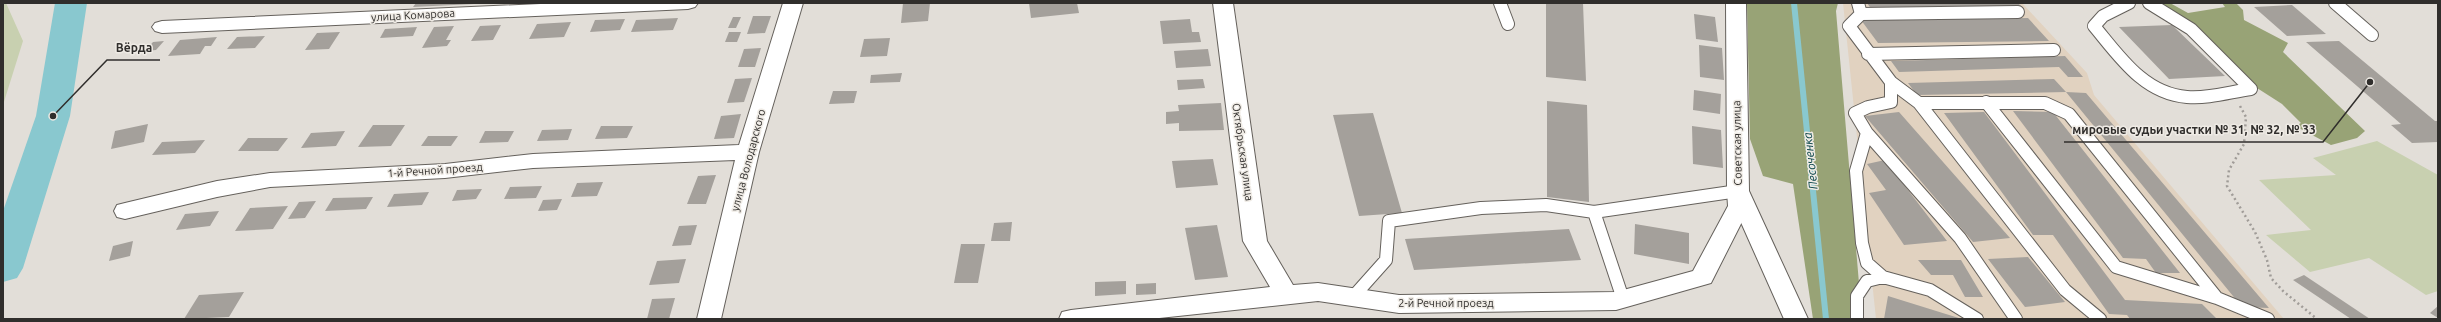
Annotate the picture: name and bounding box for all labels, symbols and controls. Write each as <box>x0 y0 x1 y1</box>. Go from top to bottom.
street label: улица Комарова <box>371 7 455 23</box>
callout: Вёрда <box>107 36 160 60</box>
text: Вёрда <box>116 41 152 54</box>
street label: Советская улица <box>1730 100 1744 186</box>
street label: Октябрьская улица <box>1230 102 1256 202</box>
street label: улица Володарского <box>729 108 767 212</box>
callout: мировые судьи участки № 31, № 32, № 33 <box>2064 118 2323 142</box>
text: мировые судьи участки № 31, № 32, № 33 <box>2072 123 2316 136</box>
water label: Песоченка <box>1800 131 1819 190</box>
street label: 1-й Речной проезд <box>387 161 484 179</box>
street label: 2-й Речной проезд <box>1398 297 1494 309</box>

